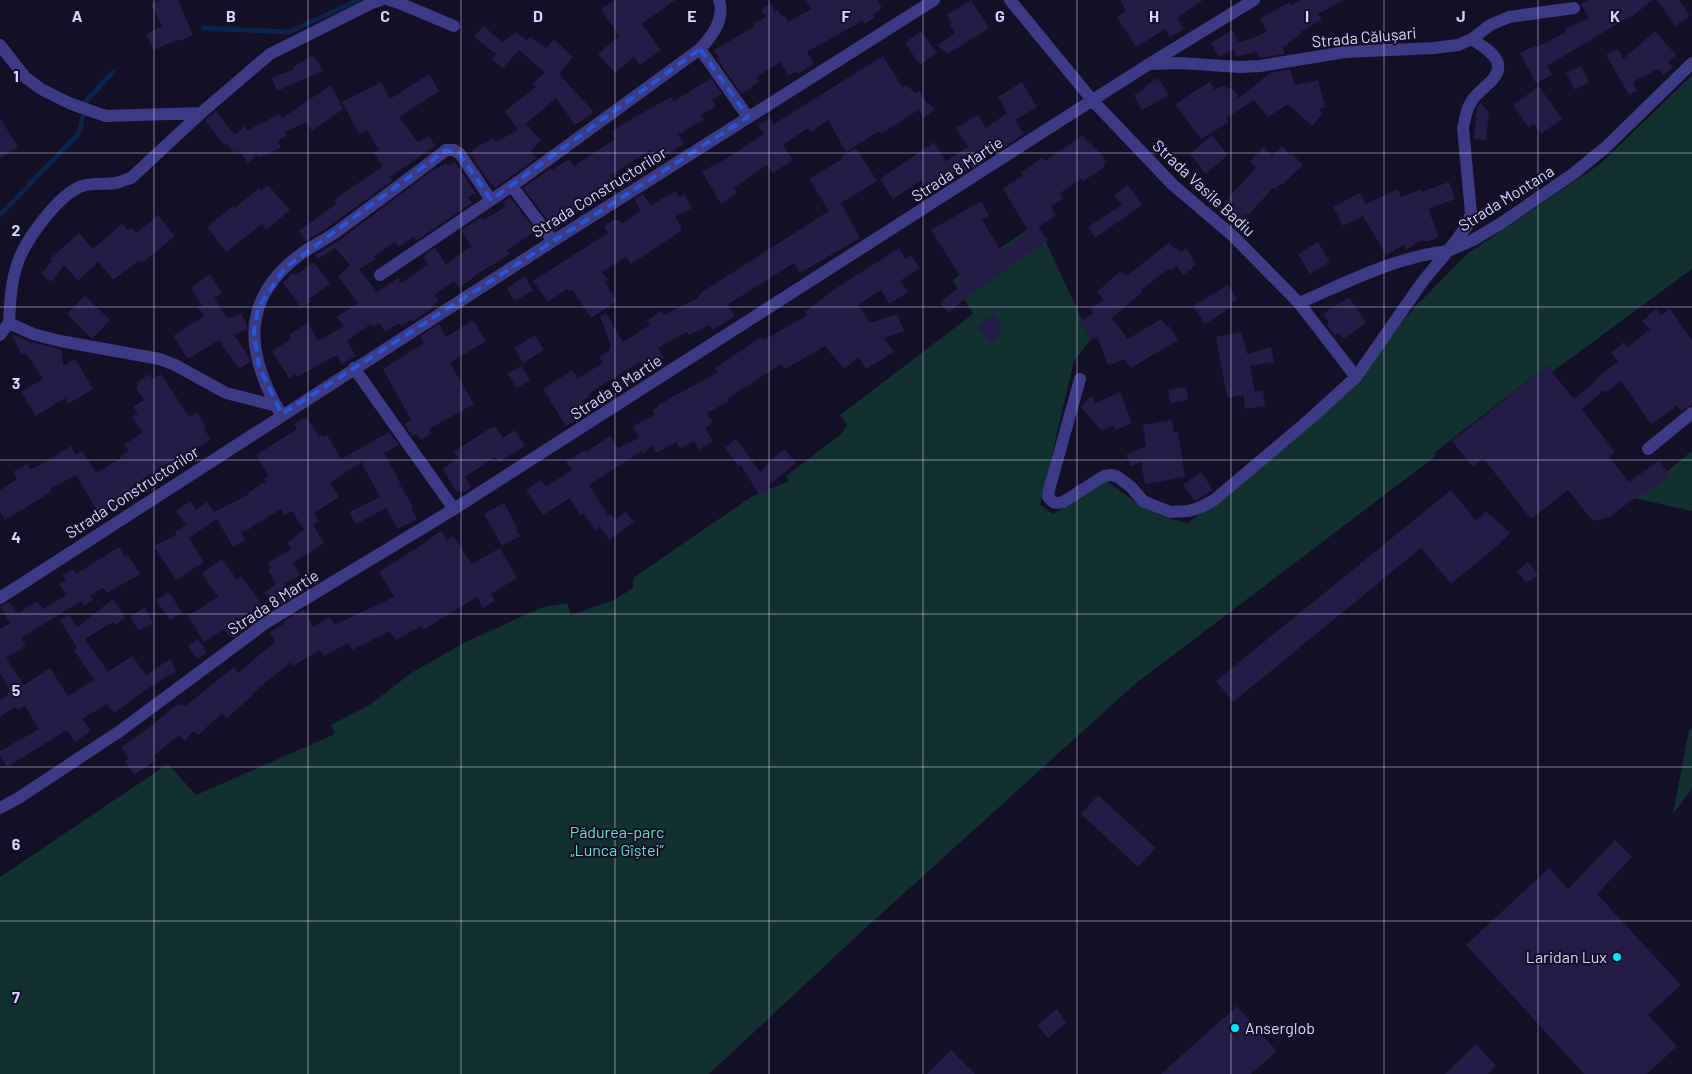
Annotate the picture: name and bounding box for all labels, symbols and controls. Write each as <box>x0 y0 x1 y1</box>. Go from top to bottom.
text: A <box>72 6 83 25</box>
text: B <box>226 6 236 25</box>
text: C <box>380 6 390 25</box>
text: D <box>533 6 543 25</box>
text: E <box>687 6 697 25</box>
text: F <box>842 6 851 25</box>
text: G <box>995 6 1005 25</box>
text: H <box>1149 6 1159 25</box>
text: I <box>1305 6 1309 25</box>
text: J <box>1456 6 1466 25</box>
text: K <box>1610 6 1620 25</box>
street label: Strada Călușari <box>1311 22 1417 51</box>
text: 1 <box>13 66 19 85</box>
street label: Strada 8 Martie <box>908 132 1006 205</box>
street label: Strada Vasile Badiu <box>1149 135 1259 240</box>
street label: Strada Constructorilor <box>528 142 670 241</box>
street label: Strada Montana <box>1455 161 1557 234</box>
text: 2 <box>12 220 21 239</box>
street label: Strada 8 Martie <box>567 350 665 423</box>
text: 3 <box>12 373 20 392</box>
street label: Strada Constructorilor <box>62 441 202 542</box>
text: 4 <box>11 527 21 546</box>
street label: Strada 8 Martie <box>224 565 322 638</box>
text: 5 <box>12 680 21 699</box>
park label: Pădurea-parc „Lunca Gîștei” <box>570 822 665 859</box>
text: 6 <box>12 834 21 853</box>
place label: Laridan Lux <box>1526 947 1607 966</box>
marker: Laridan Lux <box>1611 951 1623 963</box>
text: 7 <box>12 987 20 1006</box>
place label: Anserglob <box>1245 1018 1315 1037</box>
marker: Anserglob <box>1229 1022 1241 1034</box>

